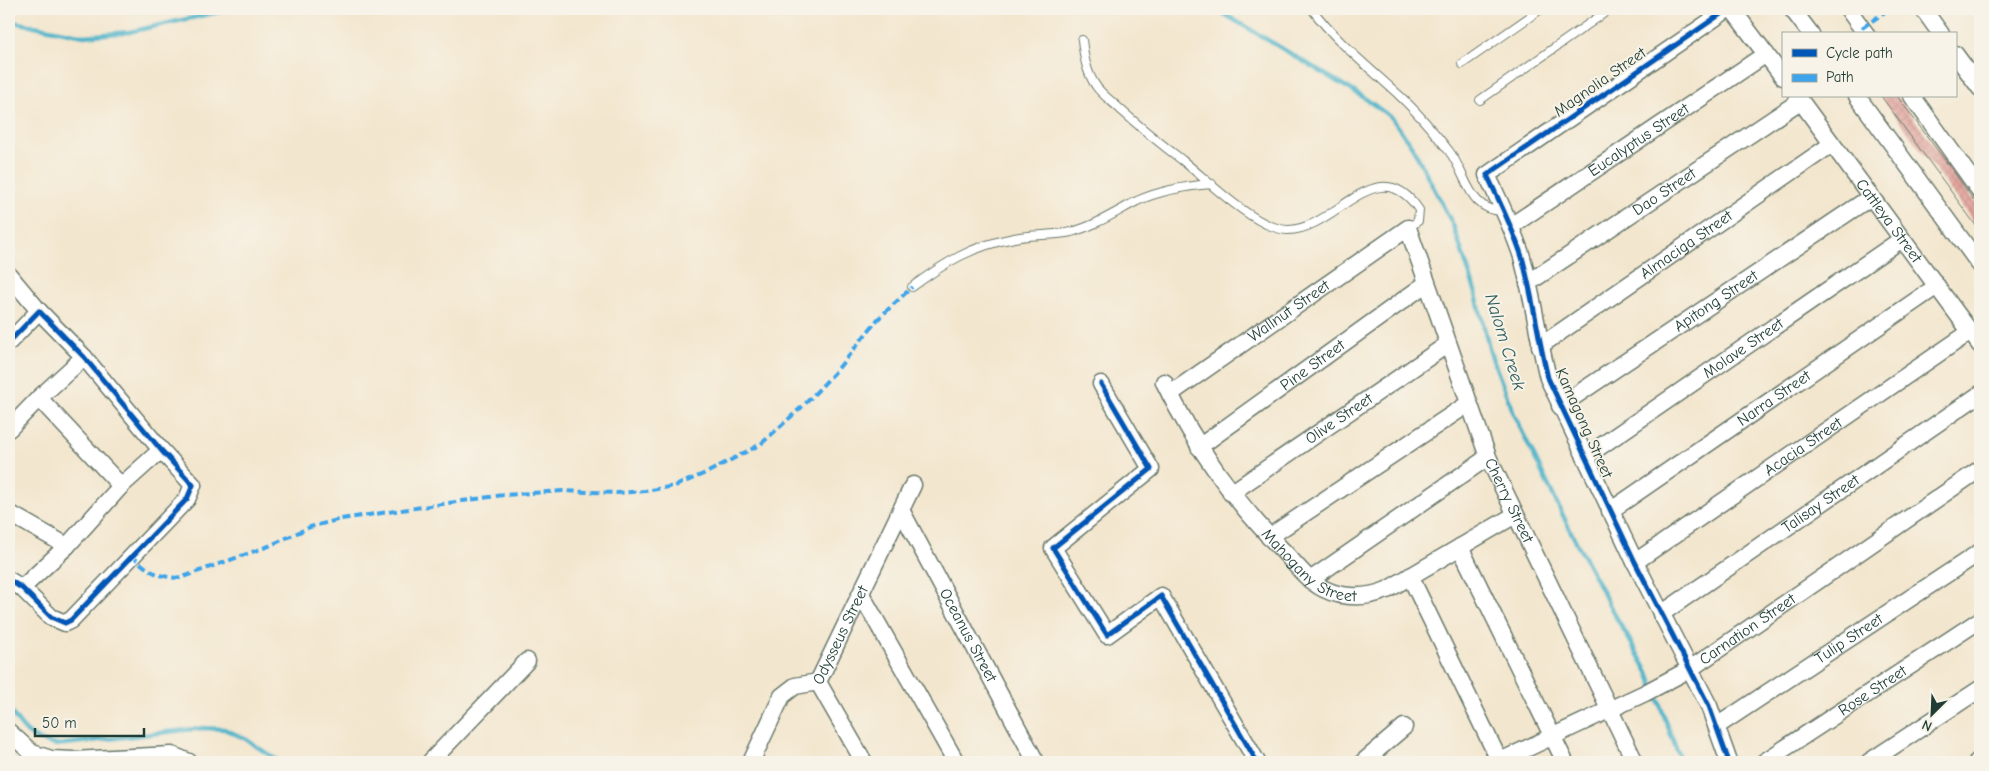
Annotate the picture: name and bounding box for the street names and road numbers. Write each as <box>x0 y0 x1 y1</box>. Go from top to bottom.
street label: Magnolia Street <box>1550 43 1650 120</box>
street label: Eucalyptus Street <box>1585 99 1693 180</box>
street label: Dao Street <box>1629 164 1700 219</box>
street label: Cattleya Street <box>1852 175 1926 267</box>
street label: Almaciga Street <box>1637 206 1736 283</box>
street label: Apitong Street <box>1671 266 1762 336</box>
street label: Wallnut Street <box>1245 276 1333 346</box>
street label: Molave Street <box>1700 314 1787 382</box>
street label: Pine Street <box>1277 336 1349 394</box>
street label: Kamagong Street <box>1552 365 1616 481</box>
street label: Narra Street <box>1734 366 1814 430</box>
street label: Olive Street <box>1302 389 1376 448</box>
street label: Acacia Street <box>1761 413 1846 480</box>
street label: Cherry Street <box>1481 455 1537 546</box>
street label: Talisay Street <box>1779 471 1863 537</box>
street label: Mahogany Street <box>1258 525 1357 605</box>
street label: Odysseus Street <box>809 582 872 688</box>
street label: Oceanus Street <box>936 585 1001 685</box>
street label: Carnation Street <box>1696 590 1799 669</box>
street label: Tulip Street <box>1811 610 1886 668</box>
street label: Rose Street <box>1835 661 1910 719</box>

